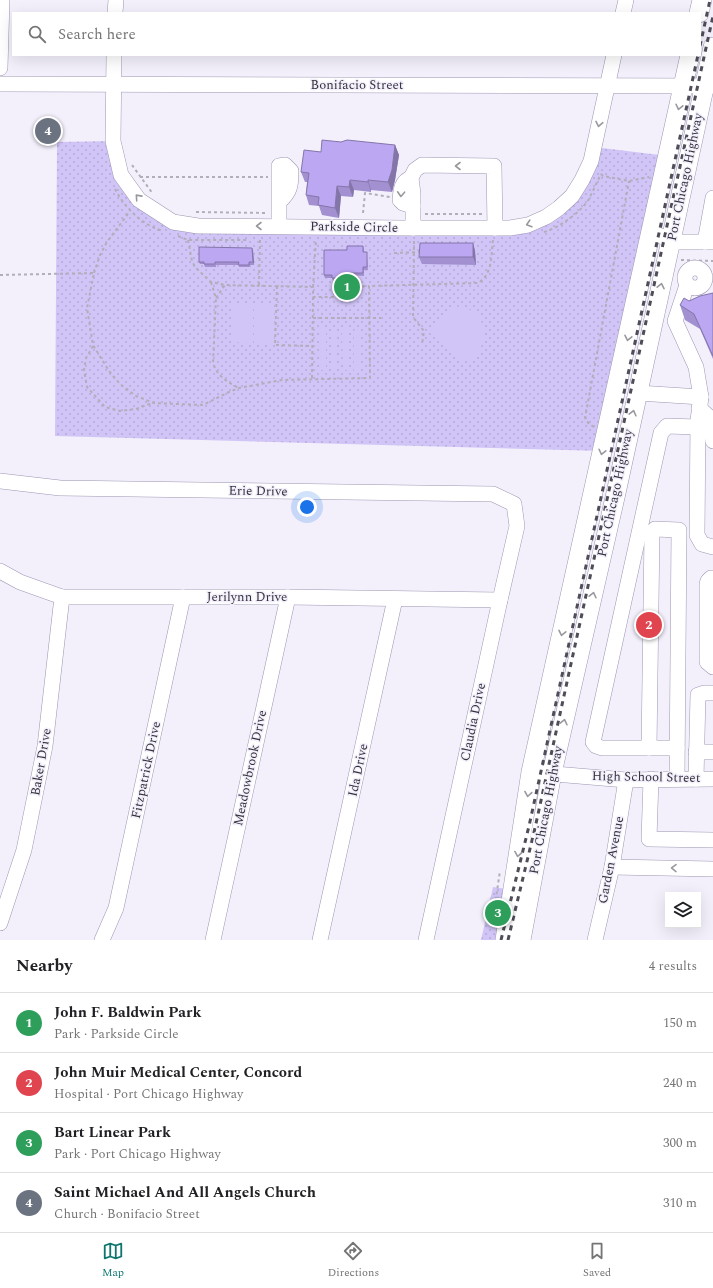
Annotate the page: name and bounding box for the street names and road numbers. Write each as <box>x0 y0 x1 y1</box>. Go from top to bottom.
street label: Bonifacio Street <box>311 75 404 95</box>
street label: Port Chicago Highway <box>662 111 708 243</box>
street label: Parkside Circle <box>310 216 398 238</box>
street label: Port Chicago Highway <box>592 427 638 559</box>
street label: Erie Drive <box>228 480 288 502</box>
street label: Jerilynn Drive <box>207 587 287 607</box>
street label: Claudia Drive <box>455 681 491 763</box>
street label: Meadowbrook Drive <box>228 708 272 828</box>
street label: Fitzpatrick Drive <box>126 719 166 821</box>
street label: Baker Drive <box>25 727 57 797</box>
street label: Ida Drive <box>343 742 373 798</box>
street label: Port Chicago Highway <box>524 743 568 876</box>
street label: High School Street <box>592 766 701 788</box>
street label: Garden Avenue <box>593 815 629 905</box>

